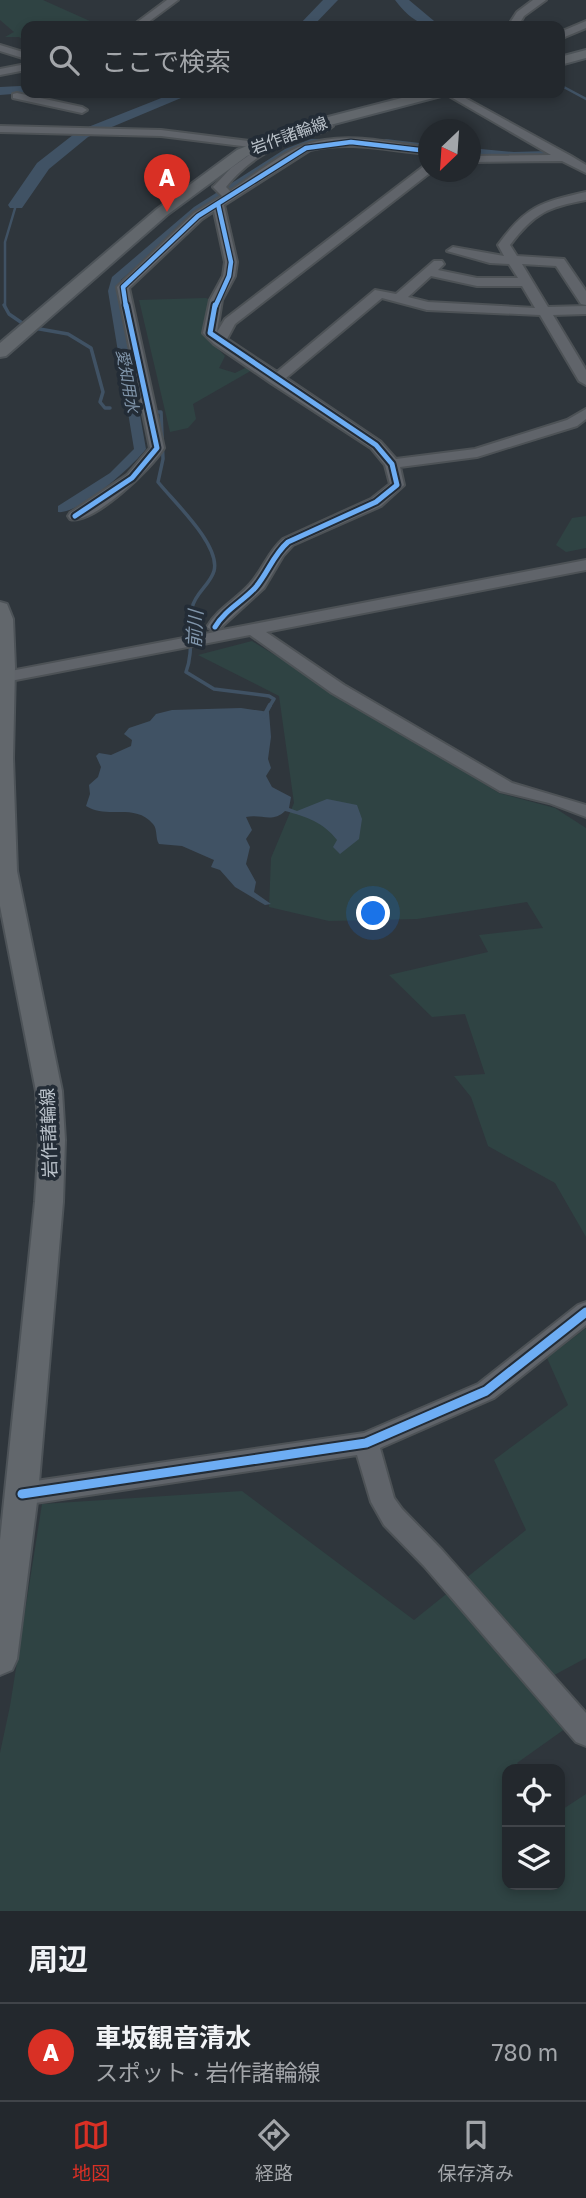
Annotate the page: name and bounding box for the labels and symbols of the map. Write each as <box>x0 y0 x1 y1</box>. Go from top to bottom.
street label: 岩作諸輪線 <box>248 112 330 158</box>
north arrow <box>418 119 481 182</box>
pin: A <box>144 154 190 212</box>
water label: 愛知用水 <box>113 348 144 416</box>
water label: 前川 <box>182 607 207 649</box>
your location <box>356 896 390 930</box>
street label: 岩作諸輪線 <box>35 1088 61 1178</box>

